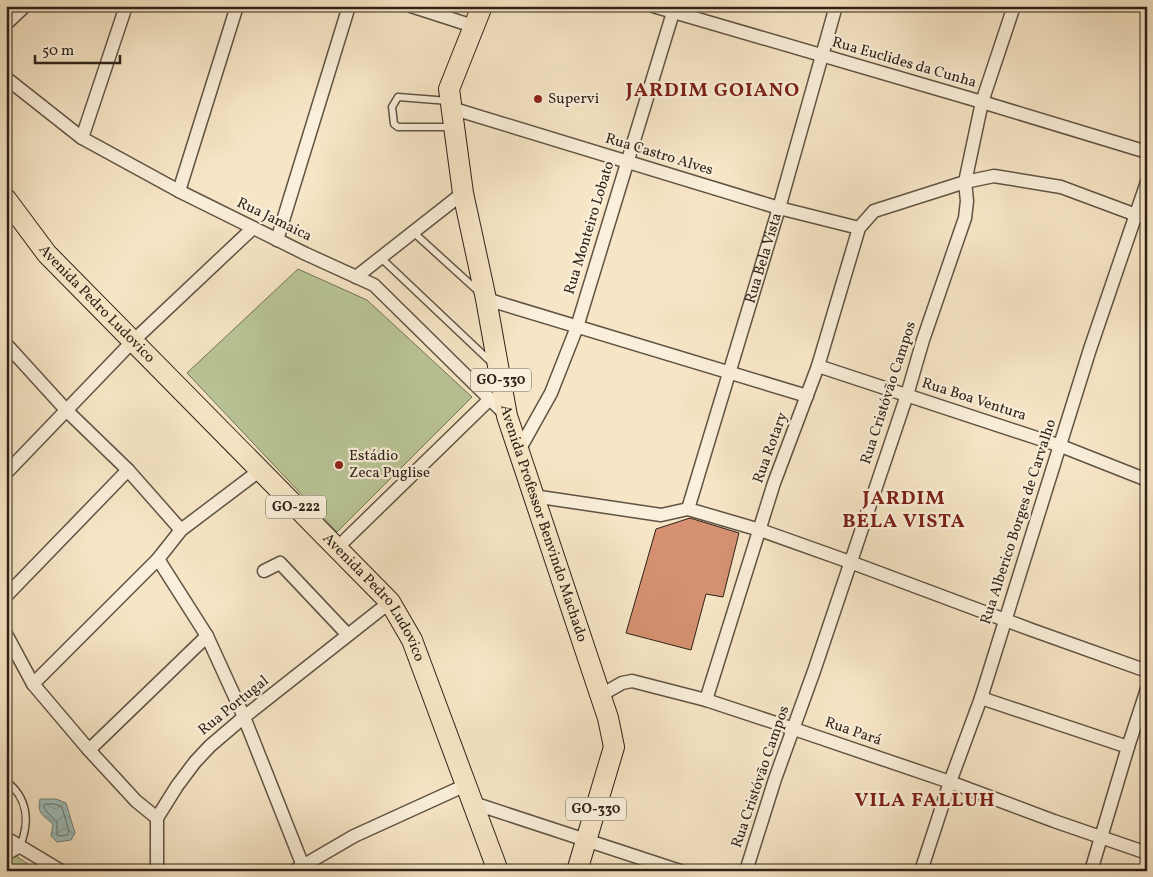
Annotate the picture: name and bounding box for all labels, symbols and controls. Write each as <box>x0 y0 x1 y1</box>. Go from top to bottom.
scale bar <box>35 32 120 64</box>
street label: Rua Euclides da Cunha <box>829 32 979 94</box>
text: 50 m <box>42 41 74 62</box>
district label: JARDIM GOIANO <box>625 77 800 105</box>
place label: Supervi <box>548 89 599 110</box>
marker: Supervi <box>532 93 544 105</box>
street label: Rua Castro Alves <box>602 129 716 181</box>
street label: Rua Monteiro Lobato <box>560 159 620 297</box>
street label: Rua Jamaica <box>233 193 315 247</box>
street label: Rua Bela Vista <box>740 210 787 306</box>
street label: Avenida Pedro Ludovico <box>33 241 160 368</box>
street label: Rua Cristóvão Campos <box>856 319 922 467</box>
road number: GO-330 <box>471 368 531 392</box>
street label: Rua Boa Ventura <box>919 373 1029 427</box>
street label: Avenida Professor Benvindo Machado <box>495 403 592 645</box>
street label: Rua Rotary <box>748 410 794 486</box>
street label: Rua Alberico Borges de Carvalho <box>976 417 1062 627</box>
place label: Estádio Zeca Puglise <box>349 446 430 484</box>
marker: Estádio Zeca Puglise <box>333 459 345 471</box>
district label: JARDIM BELA VISTA <box>842 485 966 536</box>
road number: GO-222 <box>266 496 326 518</box>
street label: Avenida Pedro Ludovico <box>318 529 430 664</box>
street label: Rua Portugal <box>194 671 274 741</box>
street label: Rua Cristóvão Campos <box>727 703 795 851</box>
street label: Rua Pará <box>822 712 884 752</box>
district label: VILA FALLUH <box>854 787 996 815</box>
road number: GO-330 <box>566 798 626 821</box>

